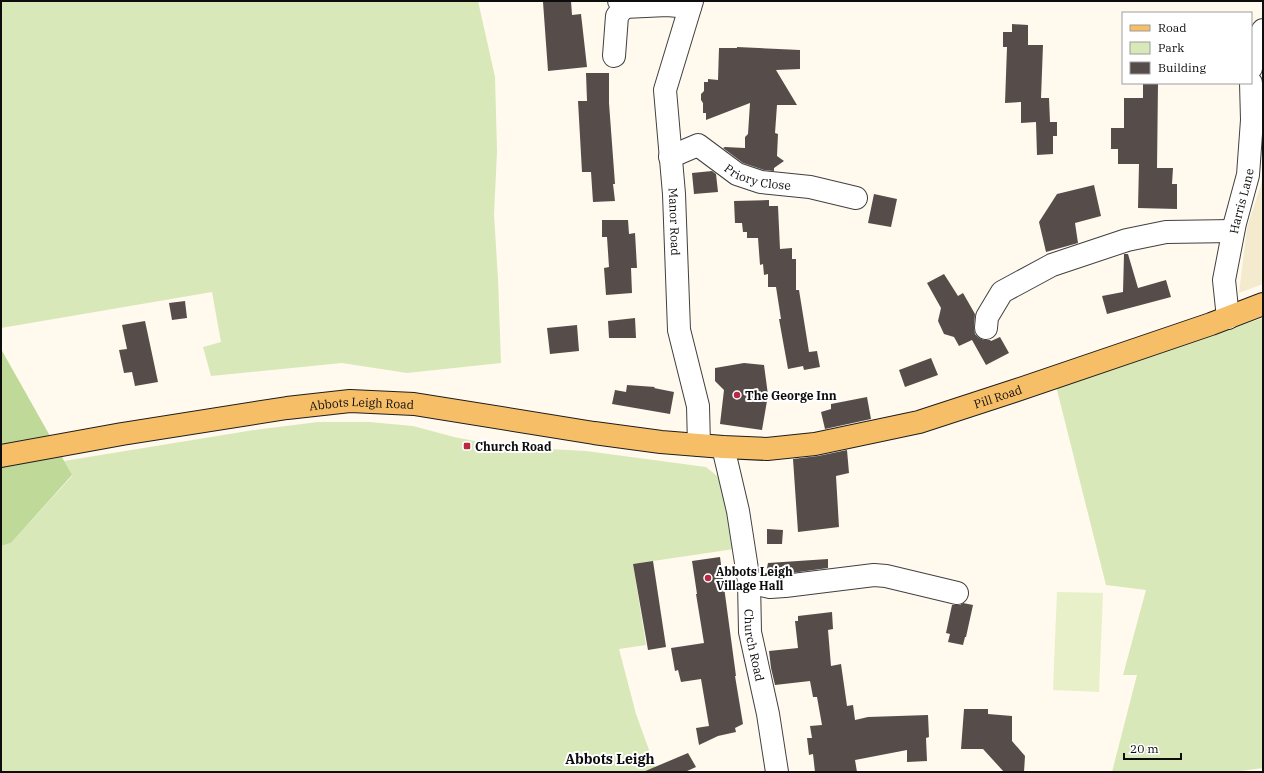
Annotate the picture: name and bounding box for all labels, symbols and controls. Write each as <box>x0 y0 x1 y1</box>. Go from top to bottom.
legend <box>1122 12 1252 84</box>
text: Road <box>1158 20 1187 35</box>
text: Park <box>1158 40 1184 55</box>
text: Building <box>1158 60 1206 75</box>
street label: Priory Close <box>722 160 792 193</box>
street label: Harris Lane <box>1226 168 1256 235</box>
street label: Manor Road <box>666 187 684 256</box>
street label: Pill Road <box>972 381 1024 411</box>
place label: The George Inn <box>745 388 837 403</box>
marker: The George Inn <box>732 390 742 400</box>
street label: Abbots Leigh Road <box>308 393 414 413</box>
place label: Church Road <box>475 439 552 454</box>
marker: Church Road <box>462 441 472 451</box>
place label: Abbots Leigh Village Hall <box>716 564 793 593</box>
marker: Abbots Leigh Village Hall <box>703 573 713 583</box>
street label: Church Road <box>742 609 768 682</box>
scale bar <box>1124 735 1181 761</box>
text: 20 m <box>1130 741 1159 756</box>
district label: Abbots Leigh <box>565 750 655 768</box>

